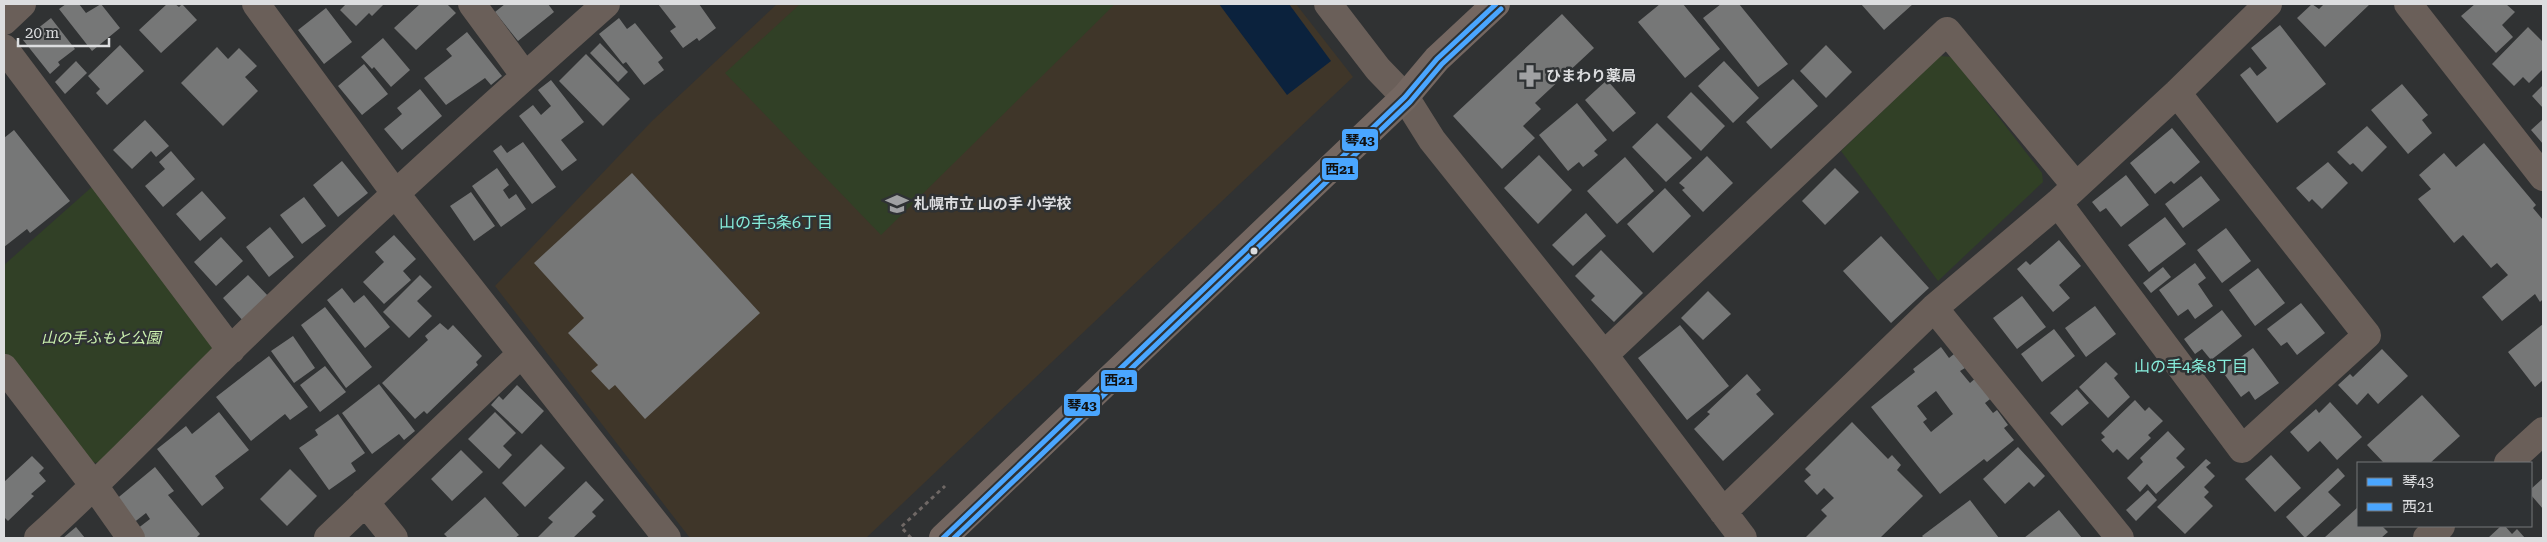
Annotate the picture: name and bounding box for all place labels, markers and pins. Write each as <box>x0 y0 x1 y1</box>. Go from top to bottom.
pharmacy icon: ひまわり薬局 <box>1517 63 1543 89</box>
place label: ひまわり薬局 <box>1546 67 1636 85</box>
school or university icon: 札幌市立 山の手 小学校 <box>884 191 910 217</box>
place label: 札幌市立 山の手 小学校 <box>914 195 1072 213</box>
unlabelled marker <box>1249 246 1259 256</box>

